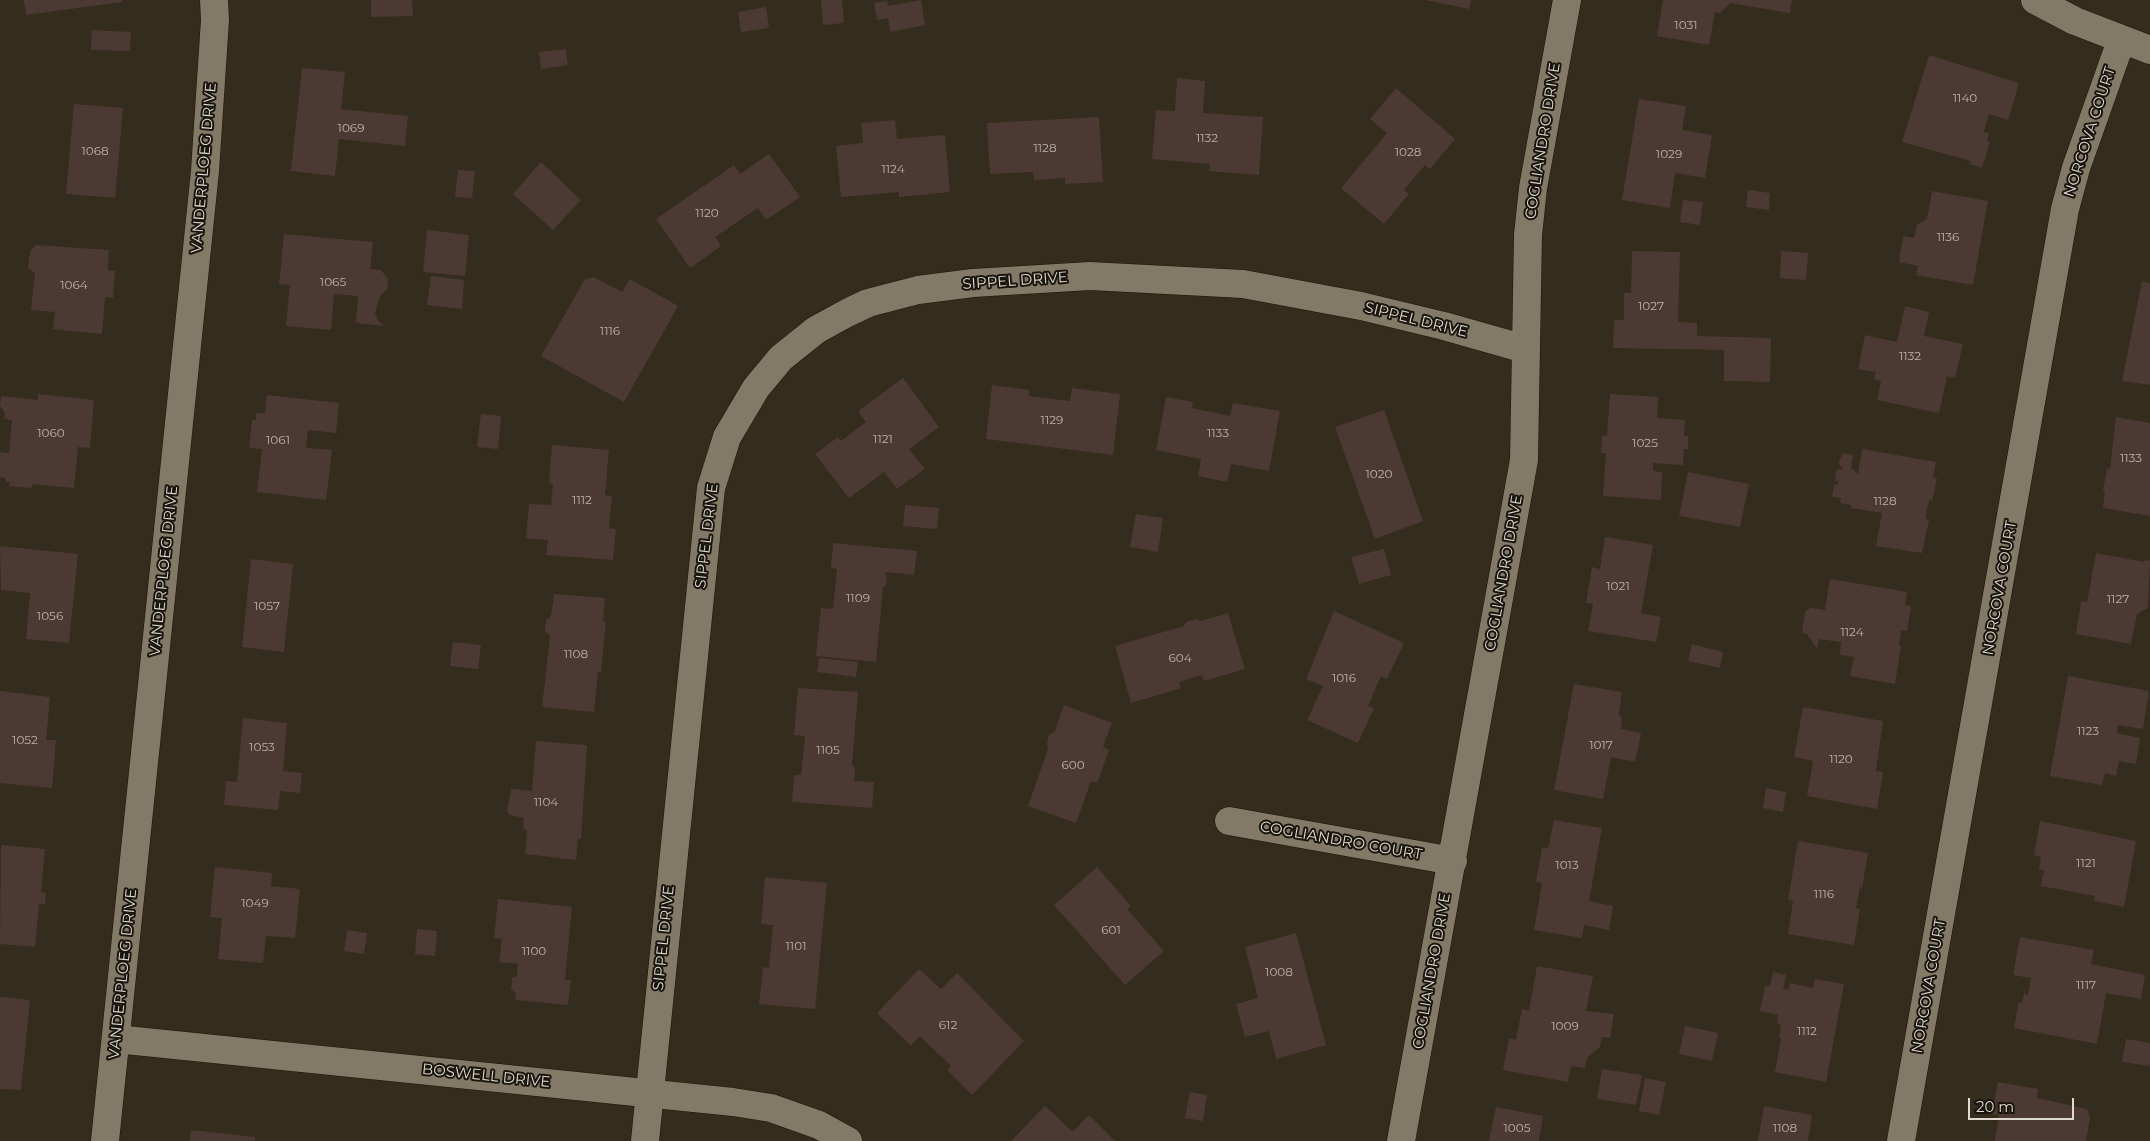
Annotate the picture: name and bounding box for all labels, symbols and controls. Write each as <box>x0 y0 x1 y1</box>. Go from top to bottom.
house number: 1031 <box>1674 18 1698 32</box>
street label: COGLIANDRO DRIVE <box>1522 61 1564 221</box>
street label: NORCOVA COURT <box>2060 64 2120 200</box>
street label: VANDERPLOEG DRIVE <box>188 82 220 254</box>
house number: 1140 <box>1953 91 1977 105</box>
house number: 1069 <box>338 121 364 135</box>
house number: 1132 <box>1196 131 1218 145</box>
house number: 1128 <box>1033 141 1057 155</box>
house number: 1068 <box>81 144 109 158</box>
house number: 1028 <box>1395 145 1421 159</box>
house number: 1029 <box>1656 147 1682 161</box>
house number: 1124 <box>881 162 905 176</box>
house number: 1120 <box>695 206 719 220</box>
house number: 1136 <box>1937 230 1959 244</box>
street label: SIPPEL DRIVE <box>962 268 1068 294</box>
house number: 1065 <box>320 275 346 289</box>
house number: 1064 <box>60 278 88 292</box>
street label: SIPPEL DRIVE <box>1363 298 1469 342</box>
house number: 1027 <box>1638 299 1664 313</box>
house number: 1116 <box>600 324 620 338</box>
house number: 1132 <box>1899 349 1921 363</box>
house number: 1129 <box>1041 413 1063 427</box>
house number: 1060 <box>37 426 65 440</box>
house number: 1133 <box>1207 426 1229 440</box>
house number: 1121 <box>873 432 893 446</box>
house number: 1061 <box>266 433 290 447</box>
house number: 1025 <box>1632 436 1658 450</box>
house number: 1133 <box>2120 451 2142 465</box>
house number: 1020 <box>1365 467 1393 481</box>
street label: SIPPEL DRIVE <box>692 482 722 590</box>
street label: VANDERPLOEG DRIVE <box>146 485 182 657</box>
house number: 1112 <box>572 493 592 507</box>
street label: COGLIANDRO DRIVE <box>1481 494 1527 652</box>
house number: 1128 <box>1873 494 1897 508</box>
street label: NORCOVA COURT <box>1979 519 2021 657</box>
house number: 1021 <box>1606 579 1630 593</box>
house number: 1109 <box>846 591 870 605</box>
house number: 1127 <box>2107 592 2129 606</box>
house number: 1057 <box>254 599 280 613</box>
house number: 1056 <box>37 609 63 623</box>
house number: 1124 <box>1840 625 1864 639</box>
house number: 1108 <box>564 647 588 661</box>
house number: 604 <box>1168 651 1192 665</box>
house number: 1016 <box>1332 671 1356 685</box>
house number: 1123 <box>2077 724 2099 738</box>
house number: 1052 <box>12 733 38 747</box>
house number: 1017 <box>1589 738 1613 752</box>
house number: 1053 <box>249 740 275 754</box>
house number: 1105 <box>816 743 840 757</box>
house number: 1120 <box>1829 752 1853 766</box>
house number: 600 <box>1061 758 1085 772</box>
house number: 1104 <box>534 795 558 809</box>
street label: COGLIANDRO COURT <box>1259 818 1423 864</box>
house number: 1121 <box>2076 856 2096 870</box>
house number: 1013 <box>1555 858 1579 872</box>
street label: SIPPEL DRIVE <box>650 885 678 991</box>
house number: 1116 <box>1814 887 1834 901</box>
street label: VANDERPLOEG DRIVE <box>105 888 141 1060</box>
street label: COGLIANDRO DRIVE <box>1409 892 1455 1050</box>
house number: 1049 <box>241 896 269 910</box>
street label: NORCOVA COURT <box>1908 917 1950 1055</box>
house number: 601 <box>1101 923 1121 937</box>
house number: 1101 <box>786 939 806 953</box>
house number: 1100 <box>522 944 546 958</box>
house number: 1008 <box>1265 965 1293 979</box>
house number: 1117 <box>2076 978 2096 992</box>
house number: 612 <box>939 1018 957 1032</box>
house number: 1009 <box>1551 1019 1579 1033</box>
house number: 1112 <box>1797 1024 1817 1038</box>
street label: BOSWELL DRIVE <box>421 1060 551 1092</box>
scale bar <box>1970 1088 2076 1120</box>
text: 20 m <box>1976 1097 2014 1116</box>
house number: 1005 <box>1503 1121 1531 1135</box>
house number: 1108 <box>1773 1121 1797 1135</box>

